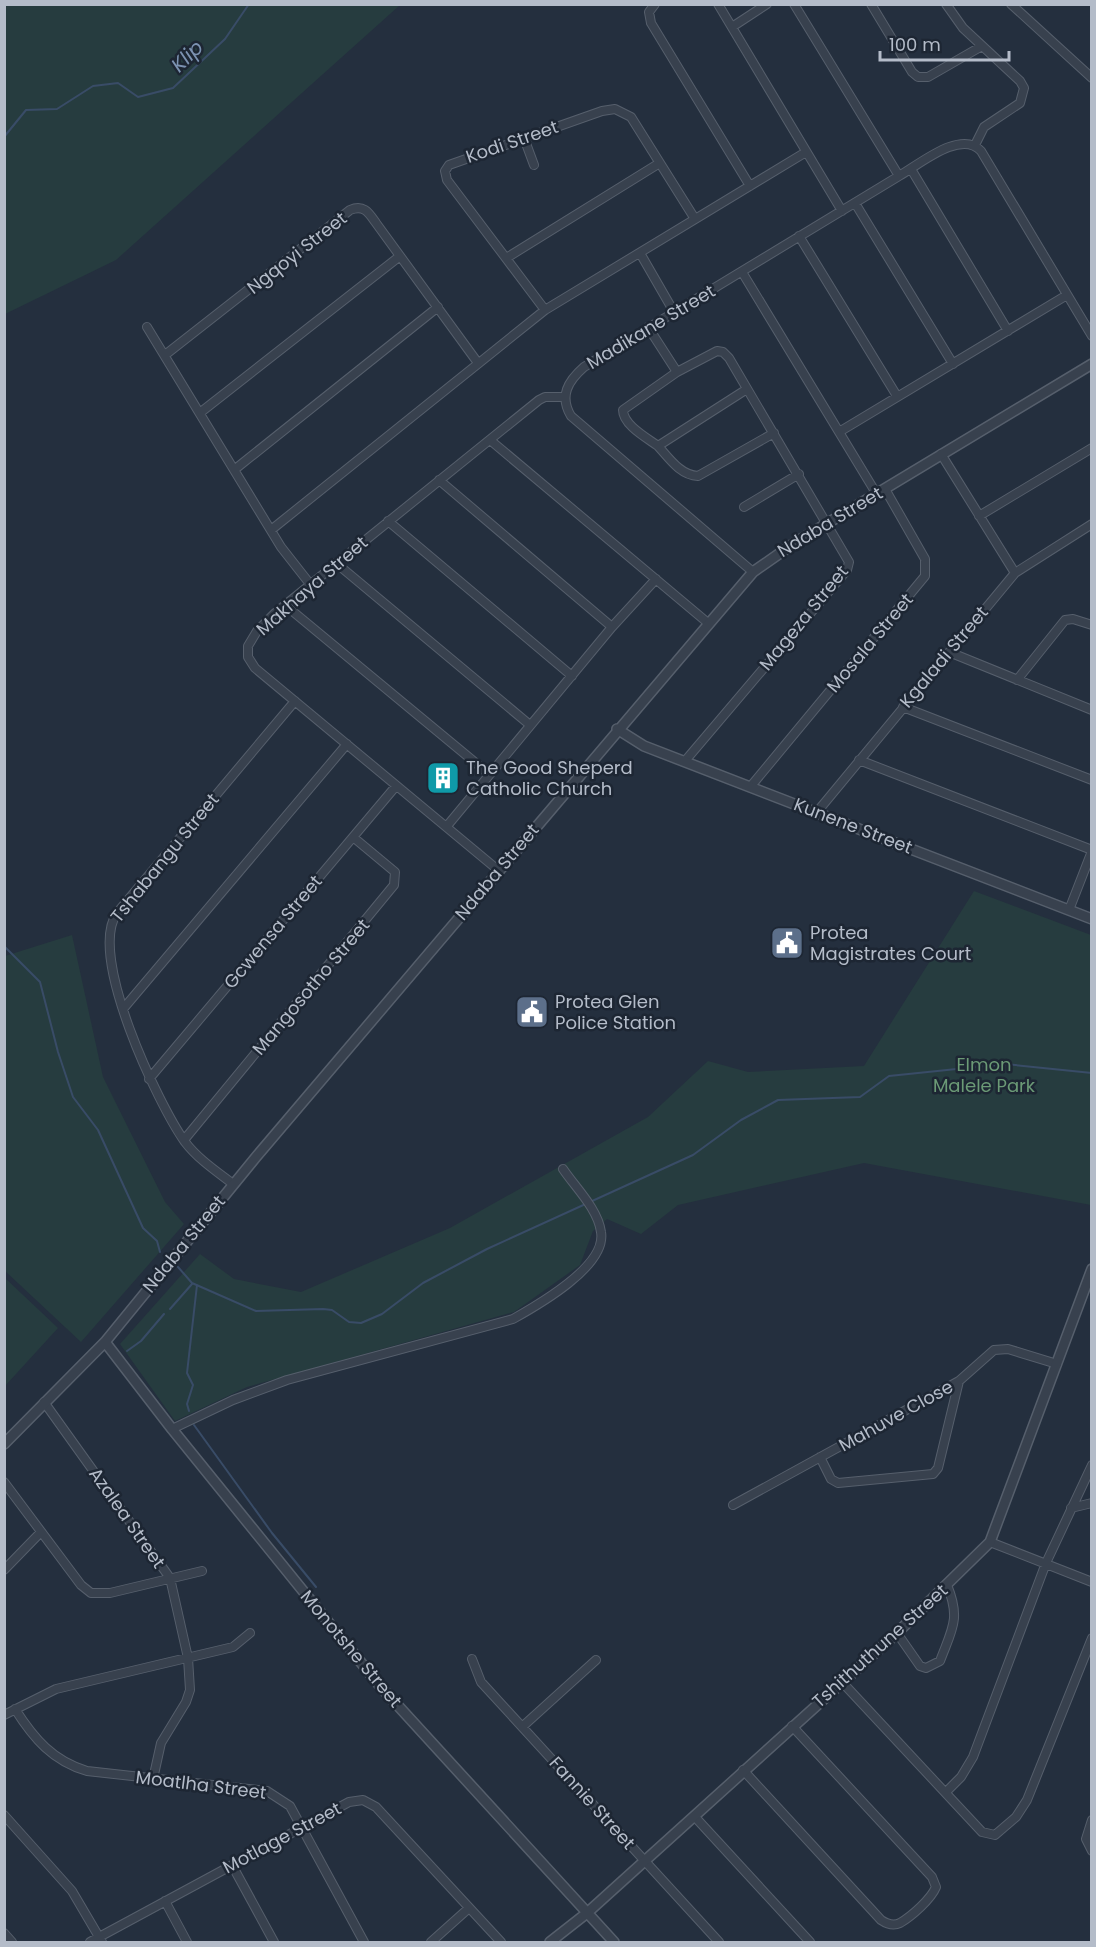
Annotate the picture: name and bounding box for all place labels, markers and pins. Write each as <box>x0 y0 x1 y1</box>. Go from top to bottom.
place label: The Good Sheperd Catholic Church <box>466 755 633 801</box>
building icon: The Good Sheperd Catholic Church <box>425 760 461 796</box>
place label: Protea Magistrates Court <box>810 920 971 966</box>
public building icon: Protea Magistrates Court <box>769 925 805 961</box>
place label: Protea Glen Police Station <box>555 989 676 1035</box>
public building icon: Protea Glen Police Station <box>514 994 550 1030</box>

